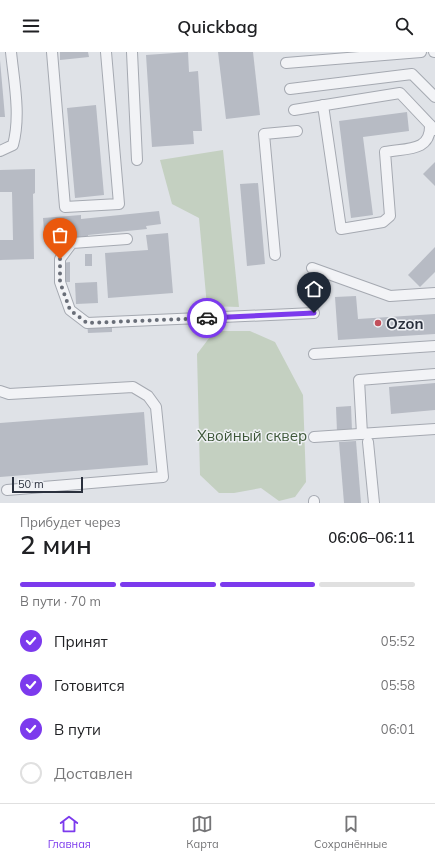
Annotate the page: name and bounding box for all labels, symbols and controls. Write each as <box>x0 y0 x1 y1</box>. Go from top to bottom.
icon: menu <box>20 15 42 37</box>
text: Quickbag <box>177 15 258 38</box>
icon: search <box>393 15 415 37</box>
pin <box>43 218 77 259</box>
icon: bag <box>49 224 71 246</box>
pin <box>297 272 331 313</box>
icon: home <box>303 278 325 300</box>
courier <box>187 298 227 338</box>
icon: car <box>196 307 218 329</box>
place label: Ozon <box>386 314 423 333</box>
marker: Ozon <box>373 318 383 328</box>
park label: Хвойный сквер <box>197 426 307 445</box>
scale bar <box>12 475 83 494</box>
text: 50 m <box>18 477 44 491</box>
text: Прибудет через <box>20 514 121 530</box>
text: 2 мин <box>20 528 92 561</box>
text: 06:06–06:11 <box>328 528 415 547</box>
text: В пути · 70 m <box>20 593 101 609</box>
icon: check <box>20 630 42 652</box>
text: Принят <box>54 632 108 651</box>
text: 05:52 <box>381 633 415 649</box>
icon: check <box>20 674 42 696</box>
text: Готовится <box>54 676 125 695</box>
text: 05:58 <box>381 677 415 693</box>
icon: check <box>20 718 42 740</box>
text: В пути <box>54 720 101 739</box>
text: 06:01 <box>381 721 415 737</box>
text: Доставлен <box>54 764 133 783</box>
tab: Главная <box>48 813 91 851</box>
tab: Карта <box>186 813 219 851</box>
tab: Сохранённые <box>314 813 387 851</box>

